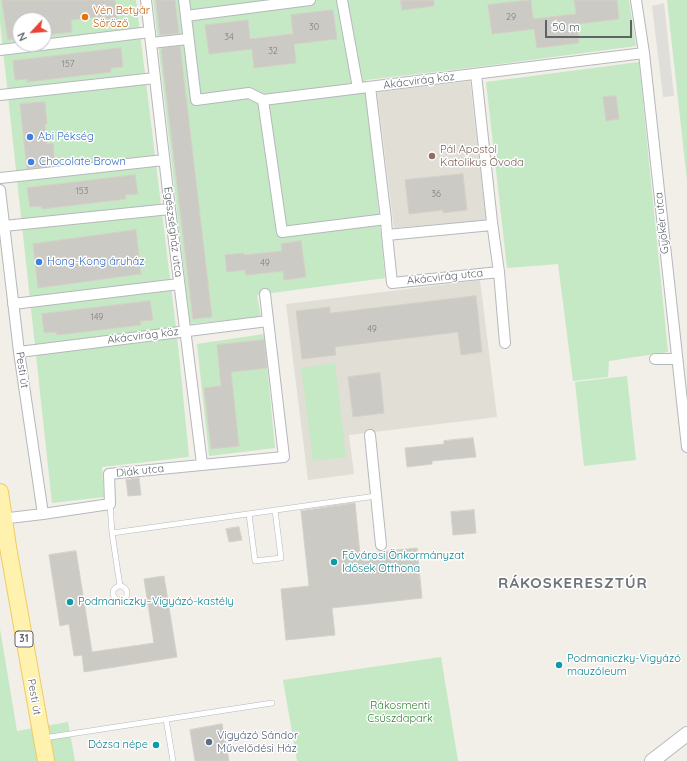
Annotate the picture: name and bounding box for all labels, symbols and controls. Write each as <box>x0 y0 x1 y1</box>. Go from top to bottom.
place label: Vén Betyár Söröző <box>93 4 150 30</box>
north arrow <box>12 12 52 52</box>
marker: Vén Betyár Söröző <box>80 12 90 22</box>
house number: 29 <box>506 12 516 22</box>
scale bar <box>547 12 634 38</box>
text: 50 m <box>552 19 580 34</box>
house number: 30 <box>309 22 319 32</box>
text: N <box>14 30 30 44</box>
house number: 34 <box>224 32 234 42</box>
house number: 32 <box>268 46 278 56</box>
house number: 157 <box>62 59 74 69</box>
street label: Akácvirág köz <box>383 70 455 92</box>
place label: Abi Pékség <box>38 130 94 144</box>
marker: Abi Pékség <box>25 132 35 142</box>
place label: Pál Apostol Katolikus Óvoda <box>440 143 524 169</box>
marker: Pál Apostol Katolikus Óvoda <box>427 151 437 161</box>
place label: Chocolate Brown <box>39 155 126 169</box>
marker: Chocolate Brown <box>26 157 36 167</box>
house number: 153 <box>76 186 88 196</box>
street label: Egészségház utca <box>161 186 185 278</box>
house number: 36 <box>431 189 441 199</box>
street label: Gyökér utca <box>652 192 672 254</box>
place label: Hong-Kong áruház <box>47 255 144 269</box>
marker: Hong-Kong áruház <box>34 257 44 267</box>
house number: 49 <box>260 258 270 268</box>
street label: Akácvirág utca <box>406 266 484 288</box>
house number: 149 <box>91 312 103 322</box>
house number: 49 <box>367 324 377 334</box>
street label: Akácvirág köz <box>107 325 179 347</box>
street label: Pesti út <box>13 351 31 389</box>
street label: Diák utca <box>115 462 165 480</box>
place label: Fővárosi Önkormányzat Idősek Otthona <box>342 549 465 575</box>
marker: Fővárosi Önkormányzat Idősek Otthona <box>329 557 339 567</box>
district label: RÁKOSKERESZTÚR <box>498 574 648 592</box>
place label: Podmaniczky–Vigyázó-kastély <box>78 595 234 609</box>
marker: Podmaniczky–Vigyázó-kastély <box>65 597 75 607</box>
road number: 31 <box>15 631 33 647</box>
place label: Podmaniczky-Vigyázó mauzóleum <box>567 652 681 678</box>
marker: Podmaniczky-Vigyázó mauzóleum <box>554 660 564 670</box>
street label: Pesti út <box>24 678 44 716</box>
park label: Rákosmenti Csúszdapark <box>367 699 433 725</box>
place label: Vigyázó Sándor Művelődési Ház <box>217 729 298 755</box>
marker: Vigyázó Sándor Művelődési Ház <box>204 737 214 747</box>
place label: Dózsa népe <box>88 738 148 752</box>
marker: Dózsa népe <box>151 740 161 750</box>

